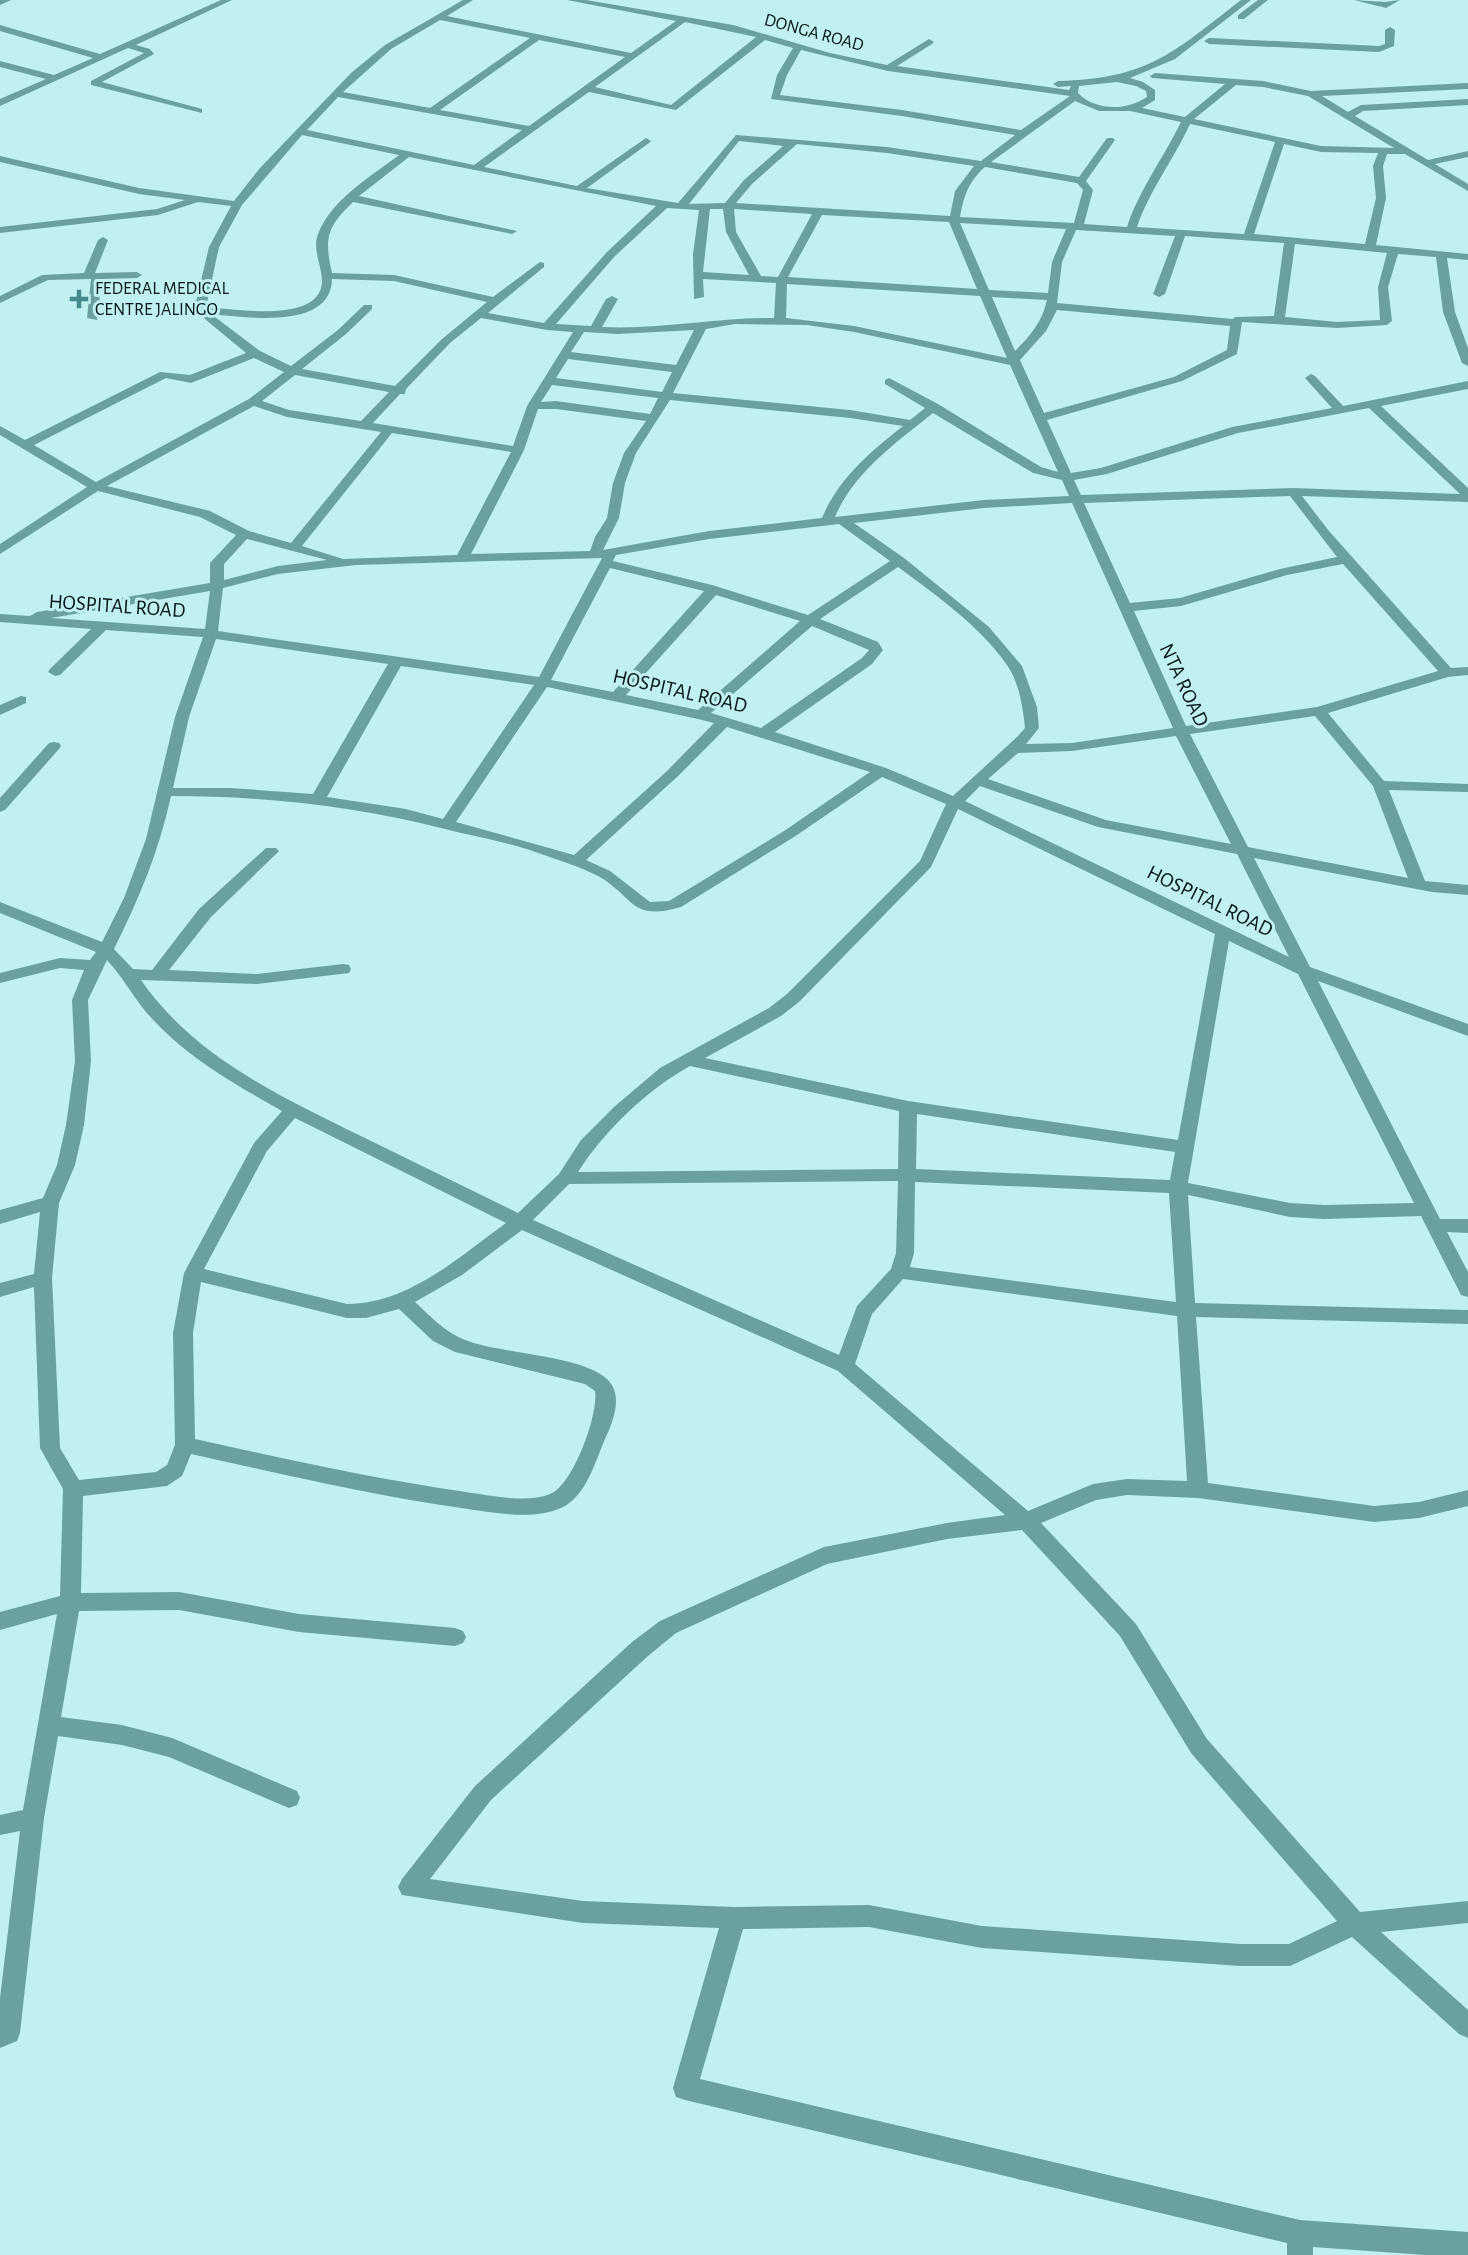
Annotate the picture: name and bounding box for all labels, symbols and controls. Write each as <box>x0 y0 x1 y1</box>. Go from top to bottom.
street label: DONGA ROAD <box>762 11 866 55</box>
place label: FEDERAL MEDICAL CENTRE JALINGO <box>95 280 229 319</box>
marker: FEDERAL MEDICAL CENTRE JALINGO <box>69 289 89 309</box>
street label: HOSPITAL ROAD <box>48 591 186 621</box>
street label: NTA ROAD <box>1156 640 1212 730</box>
street label: HOSPITAL ROAD <box>611 665 749 717</box>
street label: HOSPITAL ROAD <box>1144 861 1276 941</box>

